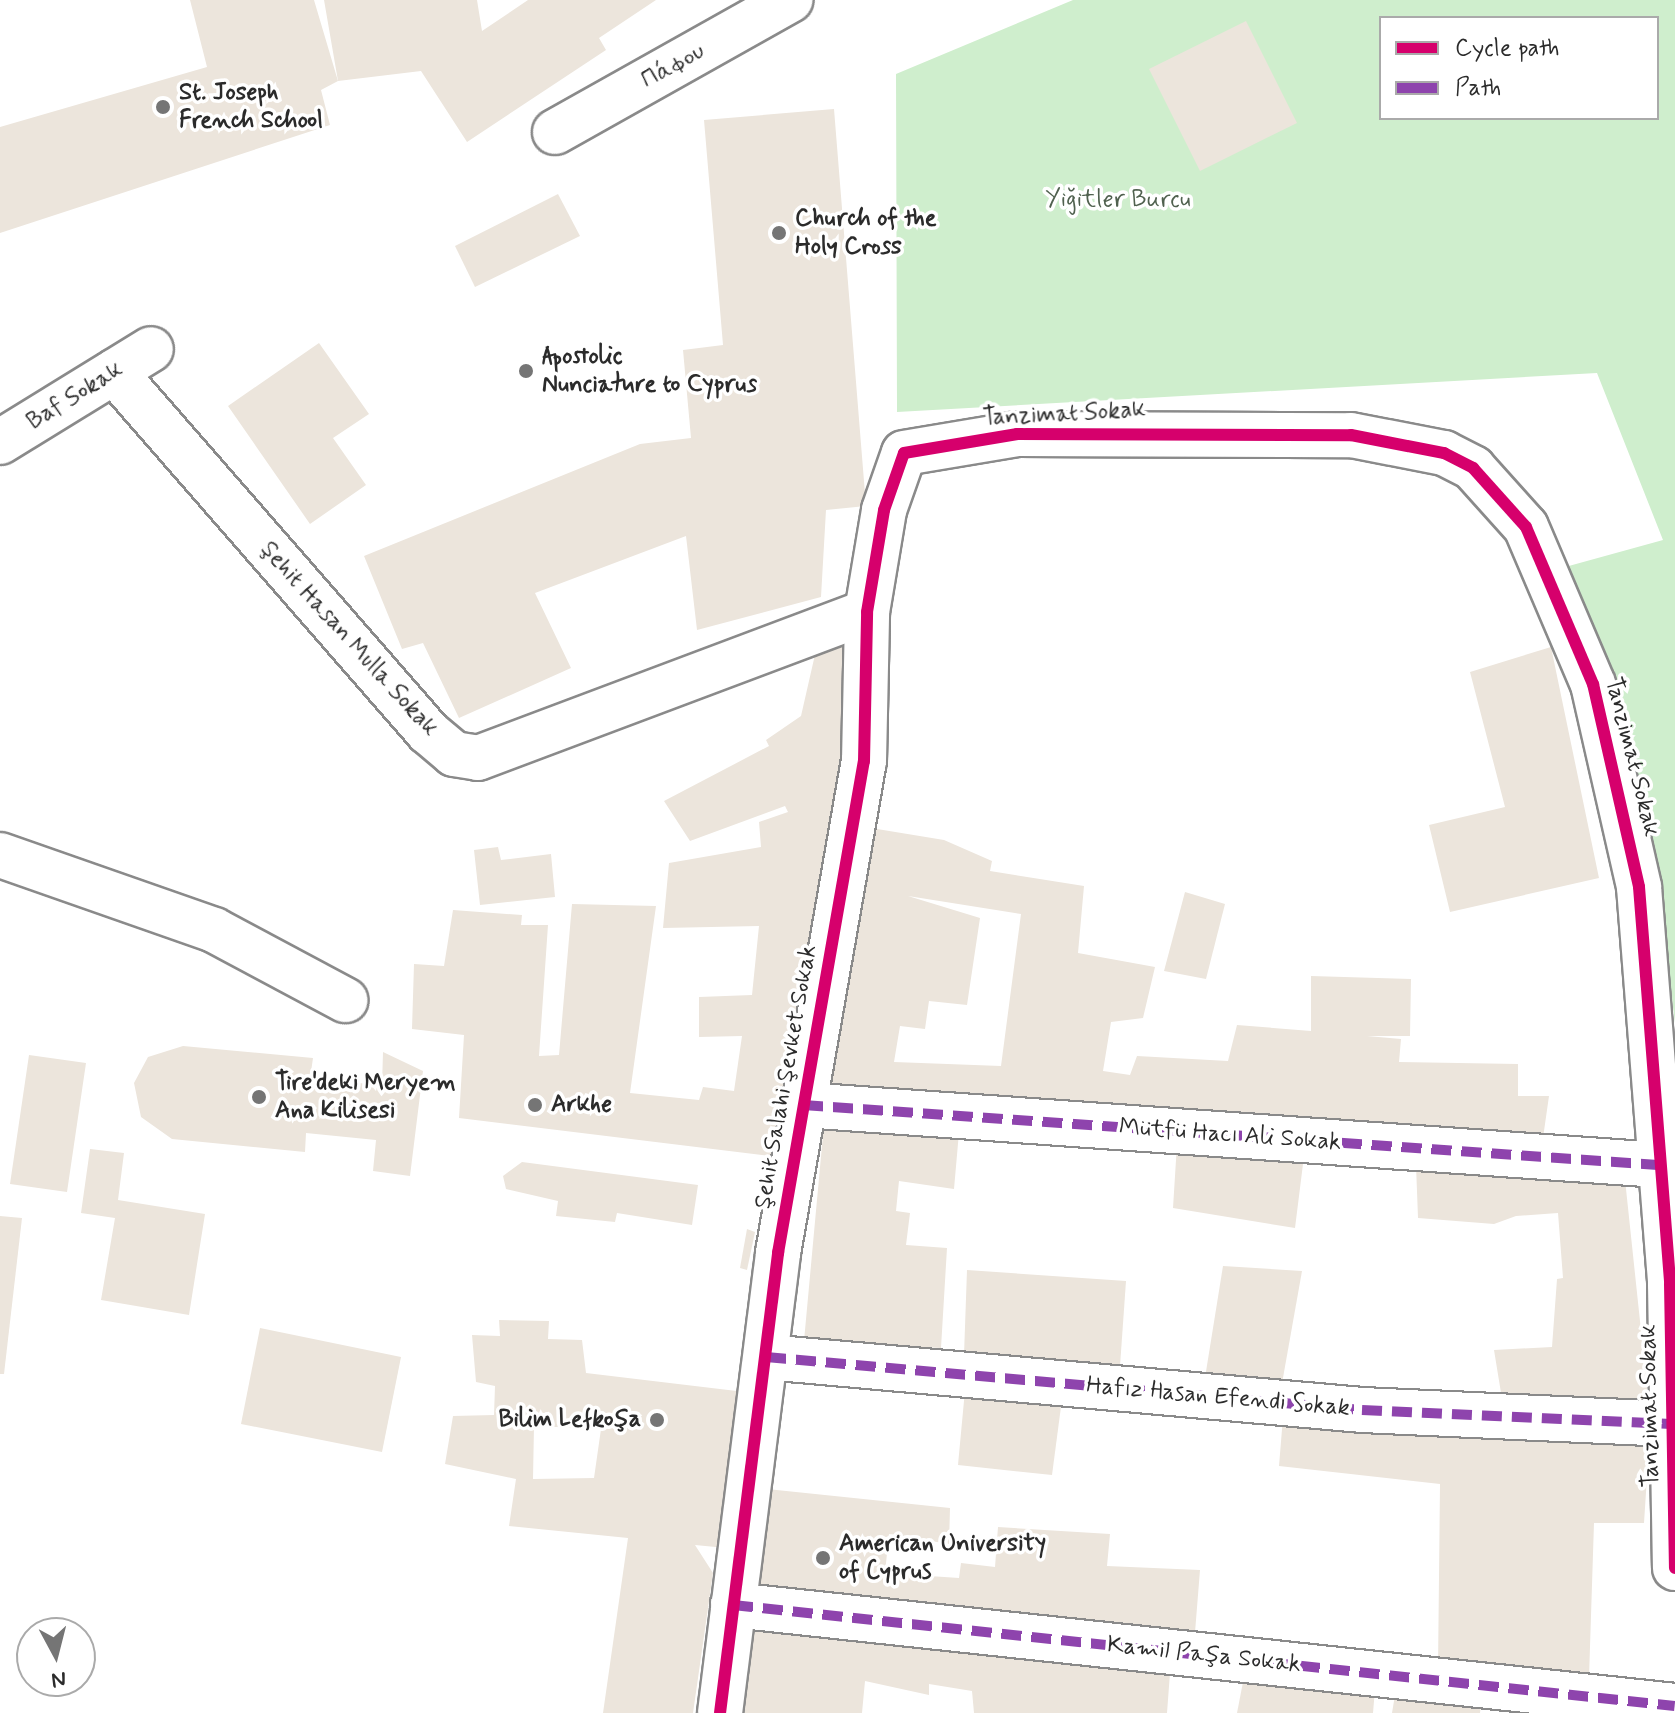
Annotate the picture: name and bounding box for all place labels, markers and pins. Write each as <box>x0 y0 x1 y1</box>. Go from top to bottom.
place label: St. Joseph French School <box>179 79 323 135</box>
marker: St. Joseph French School <box>154 98 172 116</box>
place label: Church of the Holy Cross <box>795 205 936 261</box>
marker: Church of the Holy Cross <box>770 224 788 242</box>
place label: Apostolic Nunciature to Cyprus <box>542 343 764 399</box>
marker: Apostolic Nunciature to Cyprus <box>517 362 535 380</box>
place label: Tire'deki Meryem Ana Kilisesi <box>275 1069 449 1125</box>
marker: Tire'deki Meryem Ana Kilisesi <box>250 1088 268 1106</box>
place label: Arkhe <box>551 1091 612 1119</box>
marker: Arkhe <box>526 1096 544 1114</box>
place label: Bilim Lefkoşa <box>495 1406 641 1434</box>
marker: Bilim Lefkoşa <box>648 1411 666 1429</box>
place label: American University of Cyprus <box>839 1530 1045 1586</box>
marker: American University of Cyprus <box>814 1549 832 1567</box>

